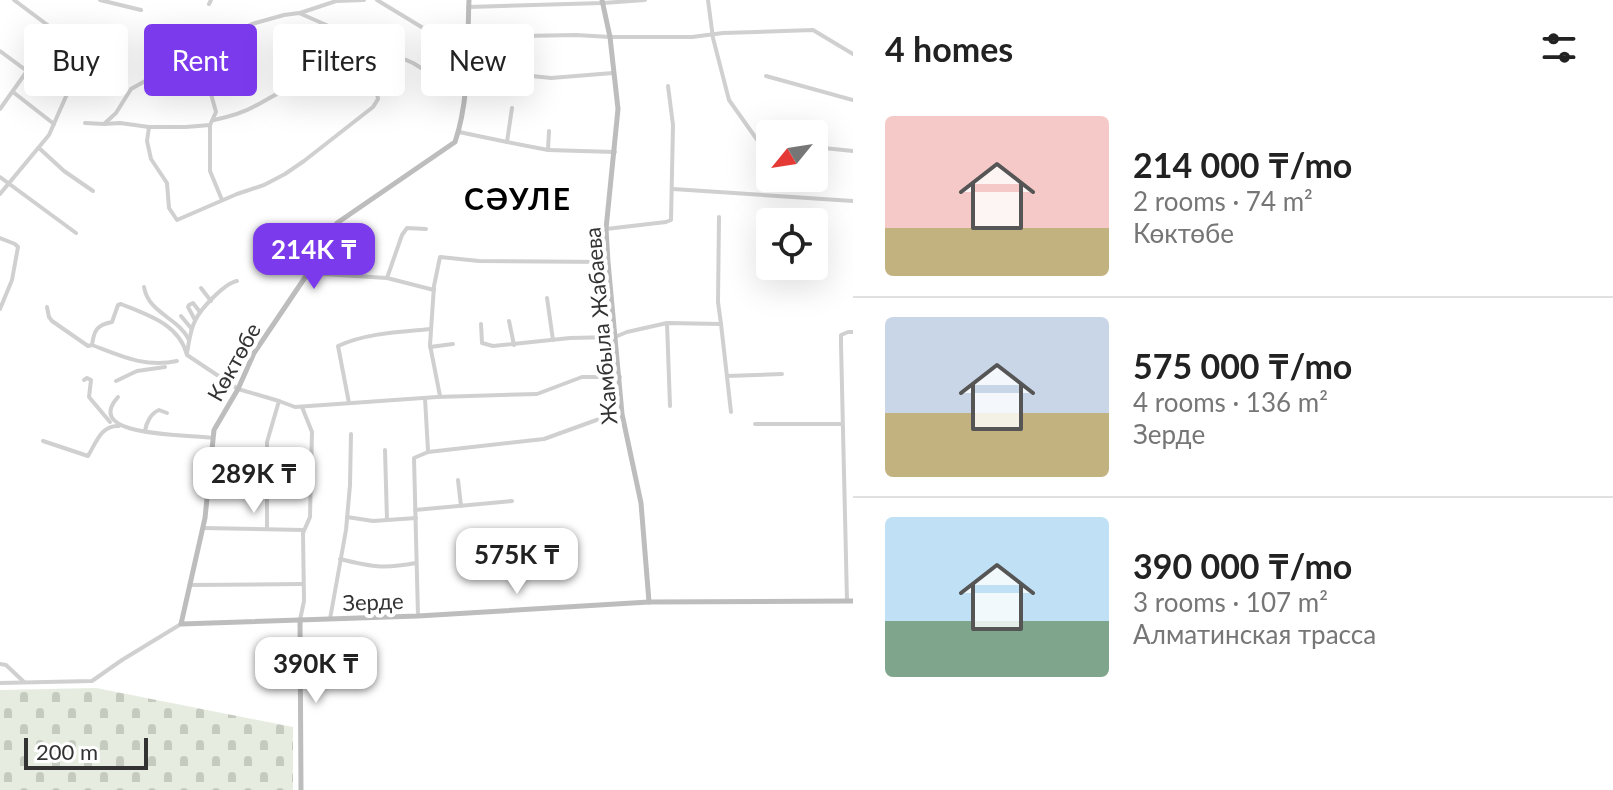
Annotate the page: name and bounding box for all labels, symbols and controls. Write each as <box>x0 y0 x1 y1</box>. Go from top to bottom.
chip: Buy <box>24 24 128 96</box>
chip: Rent <box>144 24 257 96</box>
chip: Filters <box>273 24 405 96</box>
chip: New <box>421 24 534 96</box>
icon: filters <box>1537 26 1581 70</box>
text: 4 homes <box>885 28 1013 69</box>
north arrow <box>756 120 828 192</box>
map controls <box>756 120 828 280</box>
text: 214 000 ₸/mo <box>1133 144 1352 185</box>
icon: home <box>949 148 1045 244</box>
district label: СӘУЛЕ <box>464 180 572 216</box>
text: 2 rooms · 74 m² <box>1133 185 1313 217</box>
button: locate <box>756 208 828 280</box>
text: Көктөбе <box>1133 217 1234 249</box>
pin: 214K ₸ <box>249 223 379 291</box>
street label: Жамбыла Жабаева <box>578 226 623 426</box>
text: 214K ₸ <box>271 233 357 265</box>
street label: Көктөбе <box>201 318 266 406</box>
text: 575 000 ₸/mo <box>1133 345 1352 386</box>
icon: home <box>949 349 1045 445</box>
text: 4 rooms · 136 m² <box>1133 386 1328 418</box>
text: Зерде <box>1133 418 1205 450</box>
pin: 289K ₸ <box>189 447 319 515</box>
text: 289K ₸ <box>211 457 297 489</box>
pin: 575K ₸ <box>452 528 582 596</box>
text: 575K ₸ <box>474 538 560 570</box>
text: 390 000 ₸/mo <box>1133 545 1352 586</box>
icon: home <box>949 549 1045 645</box>
text: 3 rooms · 107 m² <box>1133 586 1328 618</box>
street label: Зерде <box>342 587 404 616</box>
text: Алматинская трасса <box>1133 618 1376 650</box>
pin: 390K ₸ <box>251 637 381 705</box>
text: 390K ₸ <box>273 647 359 679</box>
scale bar <box>24 734 148 770</box>
text: 200 m <box>36 738 98 765</box>

